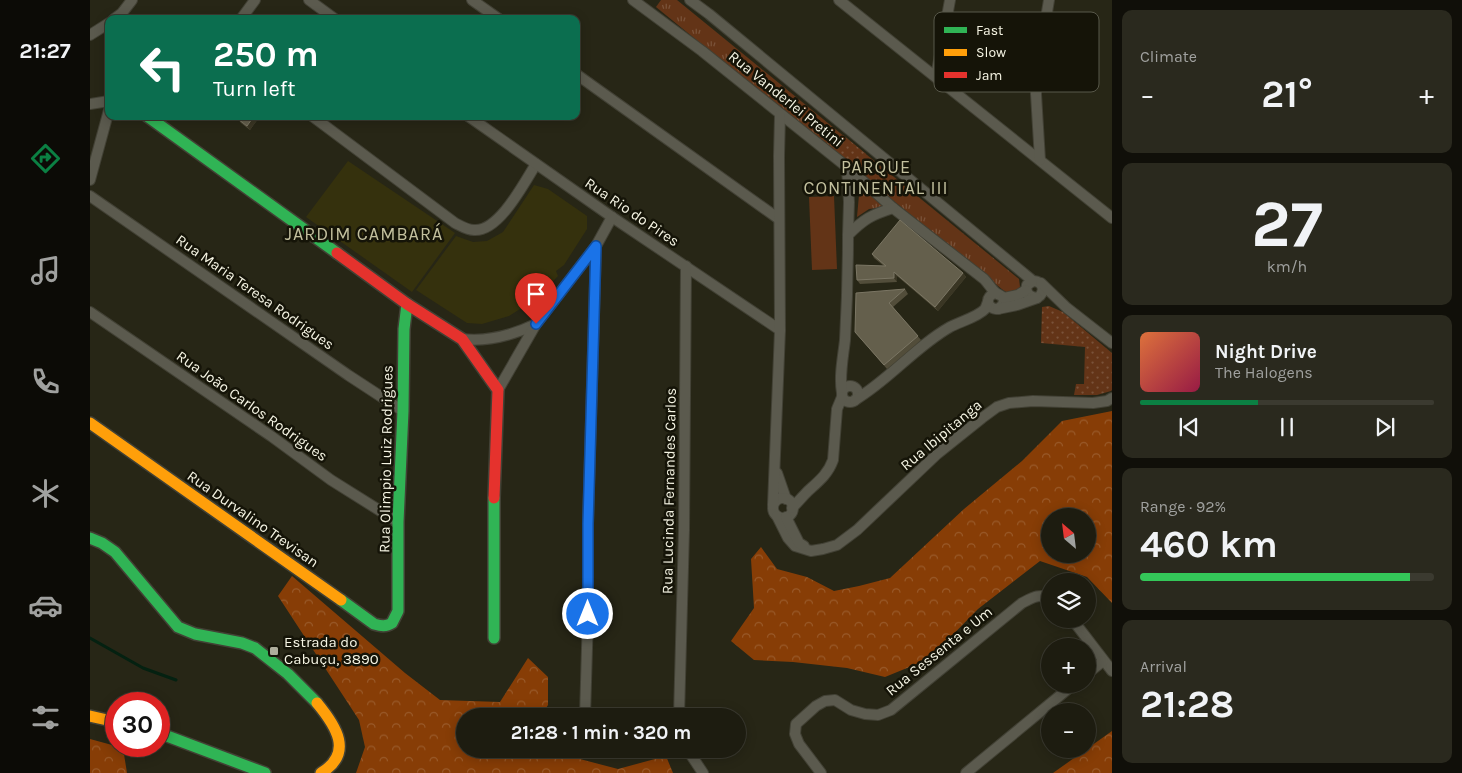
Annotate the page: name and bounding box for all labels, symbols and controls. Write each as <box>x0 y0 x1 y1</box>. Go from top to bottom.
legend <box>934 12 1099 92</box>
text: Fast <box>976 22 1003 39</box>
text: 250 m <box>213 34 319 75</box>
icon: left <box>130 35 195 100</box>
text: 21:27 <box>19 38 71 64</box>
text: Slow <box>976 44 1006 61</box>
street label: Rua Vanderlei Pretini <box>725 47 847 151</box>
text: Climate <box>1140 47 1197 66</box>
text: Jam <box>976 67 1002 84</box>
text: 21° <box>1261 72 1313 117</box>
text: Turn left <box>213 76 296 102</box>
text: − <box>1140 78 1155 111</box>
text: + <box>1419 78 1434 111</box>
icon: directions <box>28 141 63 176</box>
district label: PARQUE CONTINENTAL III <box>803 156 949 199</box>
street label: Rua Rio do Pires <box>581 174 683 250</box>
text: 27 <box>1251 186 1323 262</box>
district label: JARDIM CAMBARÁ <box>285 222 443 245</box>
street label: Rua Maria Teresa Rodrigues <box>172 230 338 354</box>
icon: music <box>28 253 63 288</box>
text: km/h <box>1267 257 1307 276</box>
pin <box>515 273 557 324</box>
icon: arrive <box>522 280 550 308</box>
text: Night Drive <box>1215 341 1317 363</box>
street label: Rua João Carlos Rodrigues <box>173 347 331 465</box>
text: The Halogens <box>1215 363 1313 382</box>
icon: phone <box>28 364 63 399</box>
street label: Rua Olimpio Luiz Rodrigues <box>375 365 397 553</box>
street label: Rua Lucinda Fernandes Carlos <box>658 388 680 594</box>
street label: Rua Ibipitanga <box>897 396 985 474</box>
icon: previous <box>1175 413 1203 441</box>
icon: pause <box>1273 413 1301 441</box>
icon: next <box>1371 413 1399 441</box>
street label: Rua Durvalino Trevisan <box>184 467 322 571</box>
icon: climate <box>28 476 63 511</box>
text: Range · 92% <box>1140 497 1226 516</box>
north arrow <box>1041 508 1096 562</box>
map controls <box>1041 508 1096 758</box>
text: 460 km <box>1140 522 1278 567</box>
button: layers <box>1041 573 1096 628</box>
position arrow <box>561 587 613 639</box>
icon: car <box>28 588 63 623</box>
street label: Rua Sessenta e Um <box>882 602 996 700</box>
place label: Estrada do Cabuçu, 3890 <box>284 633 379 668</box>
button: + <box>1041 638 1096 693</box>
marker: Estrada do Cabuçu, 3890 <box>268 645 280 657</box>
text: Arrival <box>1140 657 1187 676</box>
text: 21:28 <box>1140 682 1234 727</box>
speed limit sign: 30 <box>105 692 170 757</box>
icon: filters <box>28 700 63 735</box>
button: − <box>1041 703 1096 758</box>
text: 21:28 · 1 min · 320 m <box>511 722 691 744</box>

